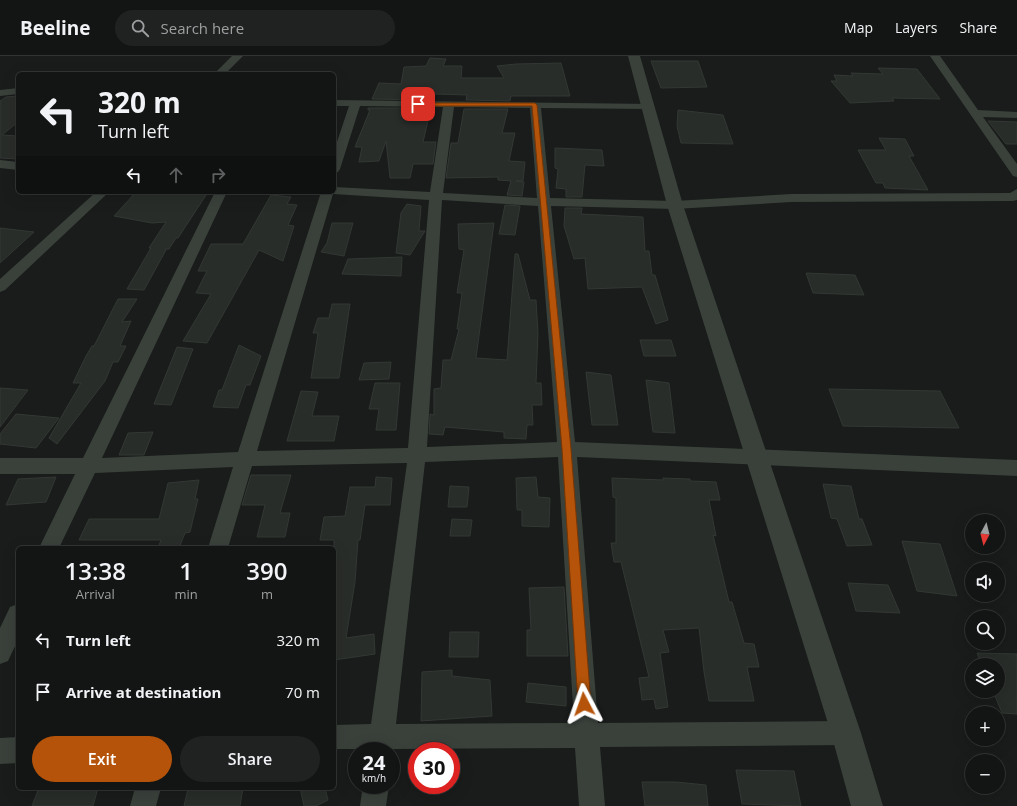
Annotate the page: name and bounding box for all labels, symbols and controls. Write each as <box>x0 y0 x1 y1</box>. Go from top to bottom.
search box <box>115 10 395 46</box>
text: Beeline <box>20 15 91 41</box>
icon: search <box>129 17 151 39</box>
text: Search here <box>161 18 244 38</box>
text: Map <box>844 18 873 37</box>
text: Layers <box>895 18 937 37</box>
text: Share <box>959 18 997 37</box>
text: 320 m <box>98 83 181 121</box>
pin <box>401 87 435 121</box>
icon: left <box>32 88 84 140</box>
icon: arrive <box>407 93 429 115</box>
text: Turn left <box>98 119 169 143</box>
icon: left <box>123 164 145 186</box>
icon: ahead <box>165 164 187 186</box>
icon: right <box>207 164 229 186</box>
north arrow <box>965 514 1005 554</box>
map controls <box>965 514 1005 794</box>
text: 13:38 <box>65 554 126 587</box>
text: 1 <box>179 554 193 587</box>
text: 390 <box>246 554 287 587</box>
button: sound <box>965 562 1005 602</box>
text: Arrival <box>76 585 115 603</box>
text: min <box>175 585 198 603</box>
text: m <box>261 585 273 603</box>
button: search <box>965 610 1005 650</box>
icon: left <box>32 629 54 651</box>
text: Turn left <box>66 630 131 650</box>
text: 320 m <box>276 630 320 650</box>
button: layers <box>965 658 1005 698</box>
icon: arrive <box>32 681 54 703</box>
text: Arrive at destination <box>66 682 221 702</box>
text: 70 m <box>285 682 320 702</box>
position arrow <box>563 683 605 725</box>
button: + <box>965 706 1005 746</box>
button: Exit <box>32 736 172 782</box>
button: Share <box>180 736 320 782</box>
speed limit sign: 30 <box>408 742 460 794</box>
text: 24 <box>363 749 385 776</box>
button: − <box>965 754 1005 794</box>
text: km/h <box>362 771 386 785</box>

